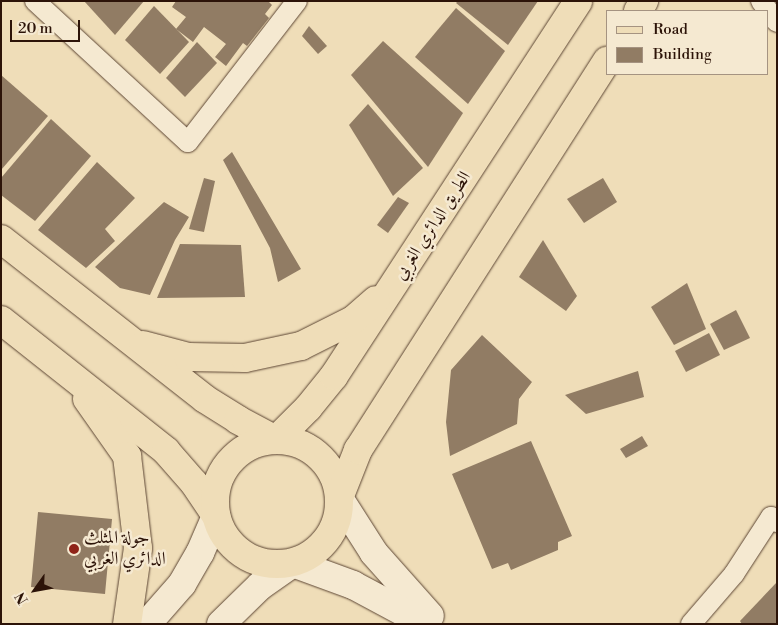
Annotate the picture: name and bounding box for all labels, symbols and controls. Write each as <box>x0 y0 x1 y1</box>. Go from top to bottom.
scale bar <box>12 10 82 42</box>
legend <box>606 10 768 75</box>
text: 20 m <box>18 19 53 38</box>
text: Road <box>653 20 688 39</box>
text: Building <box>653 45 712 64</box>
street label: الطريق الدائري الغربي <box>390 168 476 284</box>
place label: جولة المثلث الدائري الغربي <box>84 528 166 570</box>
marker: جولة المثلث الدائري الغربي <box>68 543 80 555</box>
north arrow <box>10 565 60 615</box>
text: N <box>12 588 33 607</box>

